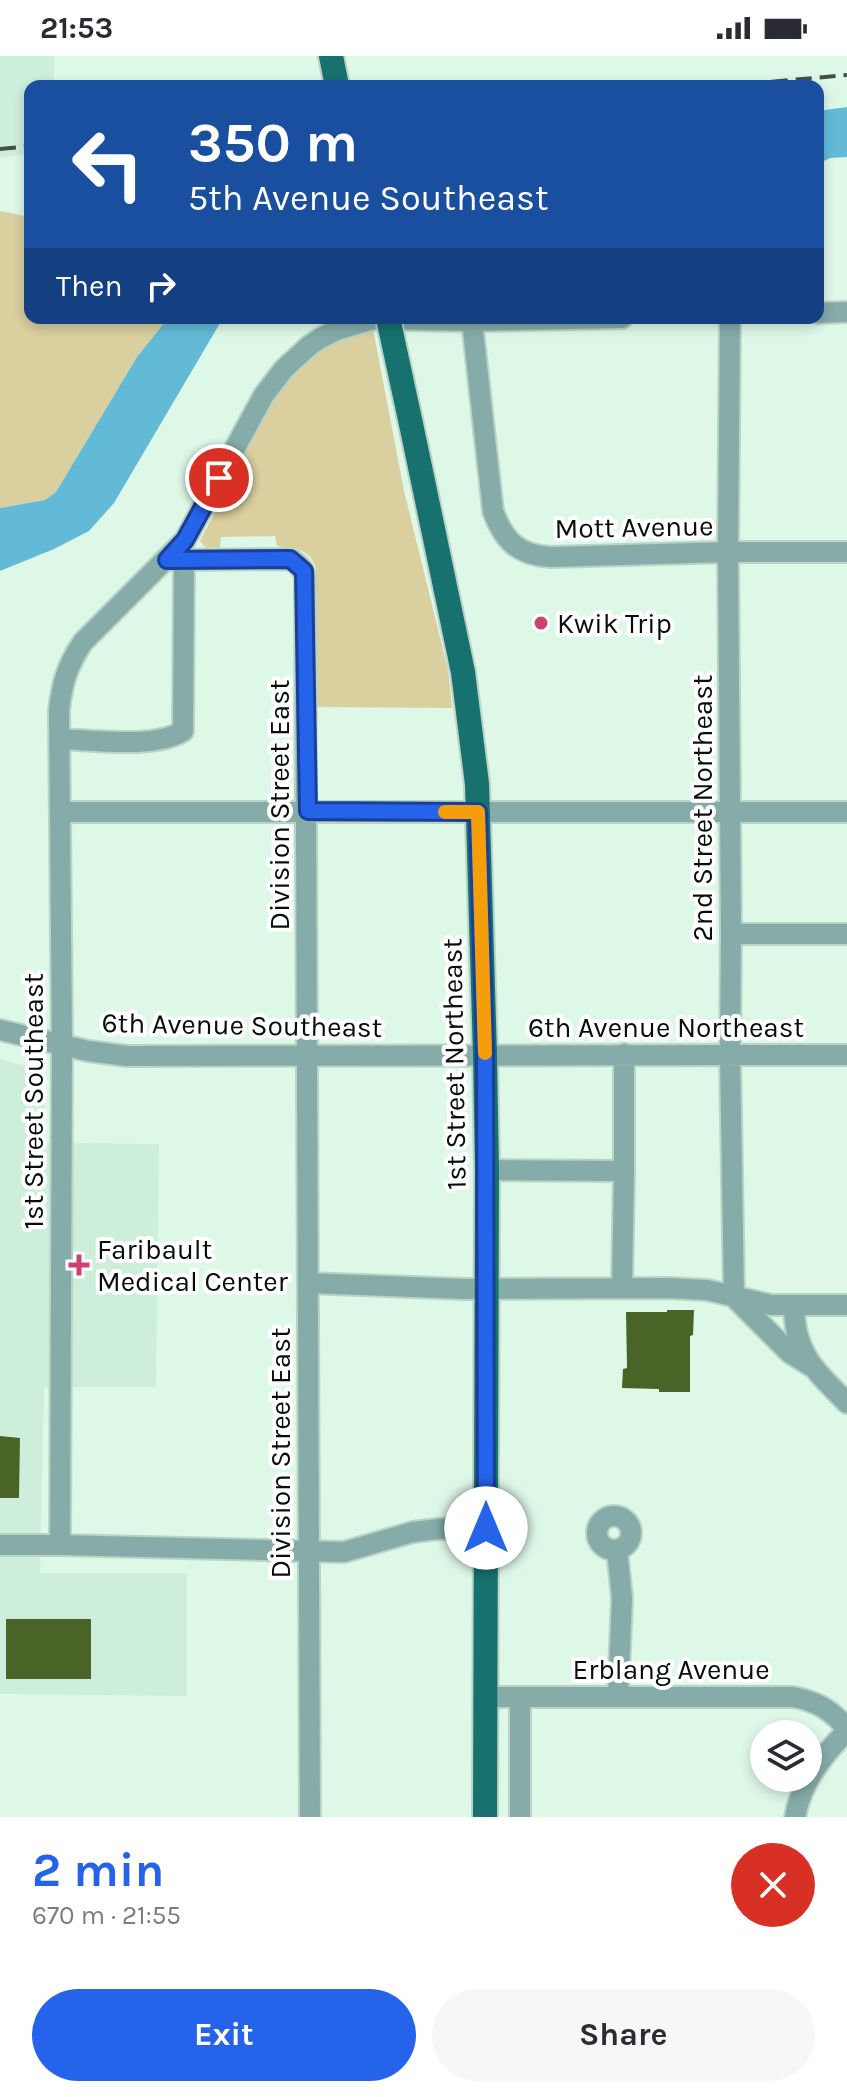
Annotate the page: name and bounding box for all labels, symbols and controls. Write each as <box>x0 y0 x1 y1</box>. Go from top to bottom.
text: 21:53 <box>40 10 113 46</box>
text: 350 m <box>188 110 358 175</box>
icon: left <box>56 112 160 216</box>
text: 5th Avenue Southeast <box>188 177 548 219</box>
icon: right <box>139 264 183 308</box>
text: Then <box>56 268 123 304</box>
pin <box>185 444 253 512</box>
icon: arrive <box>197 456 241 500</box>
street label: Mott Avenue <box>554 509 714 545</box>
place label: Kwik Trip <box>557 607 672 640</box>
marker: Kwik Trip <box>532 614 550 632</box>
street label: 2nd Street Northeast <box>686 675 719 941</box>
street label: Division Street East <box>263 679 296 931</box>
street label: 1st Street Northeast <box>435 938 473 1190</box>
street label: 1st Street Southeast <box>17 973 50 1229</box>
street label: 6th Avenue Southeast <box>101 1006 383 1044</box>
street label: 6th Avenue Northeast <box>528 1011 804 1044</box>
place label: Faribault Medical Center <box>97 1233 289 1298</box>
marker: Faribault Medical Center <box>68 1254 90 1276</box>
street label: Division Street East <box>264 1327 297 1579</box>
position arrow <box>444 1486 528 1570</box>
street label: Erblang Avenue <box>572 1653 770 1686</box>
map controls <box>750 1720 822 1792</box>
button: layers <box>750 1720 822 1792</box>
text: 2 min <box>32 1842 164 1898</box>
button: close <box>731 1843 815 1927</box>
text: 670 m · 21:55 <box>32 1900 181 1931</box>
button: Exit <box>32 1989 416 2081</box>
button: Share <box>432 1989 815 2081</box>

